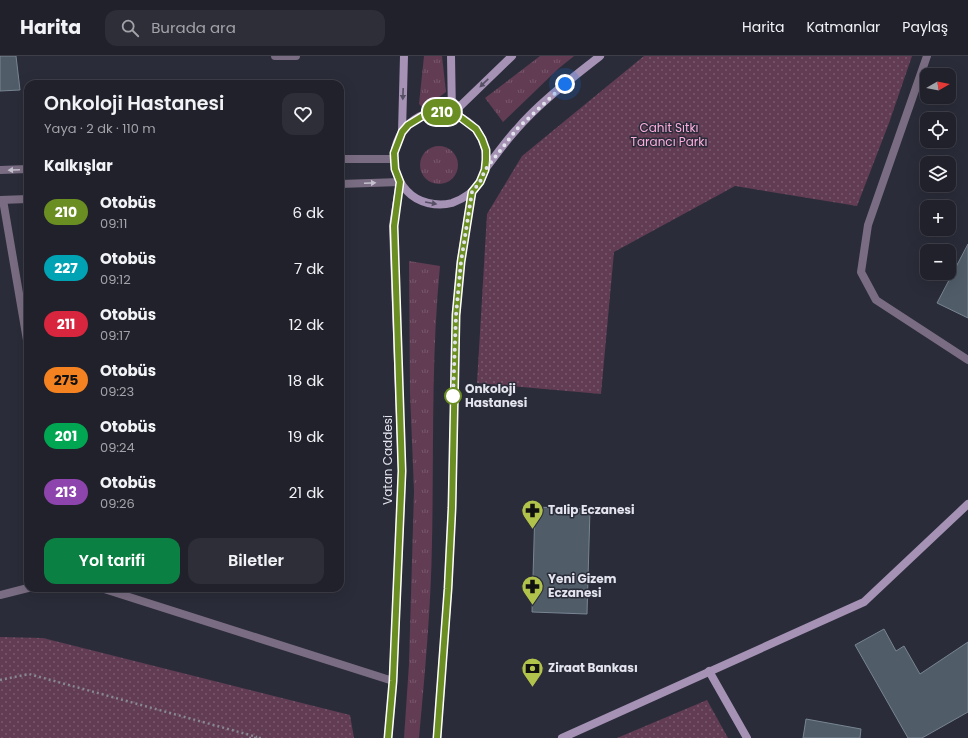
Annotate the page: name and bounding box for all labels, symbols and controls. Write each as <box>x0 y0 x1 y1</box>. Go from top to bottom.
search box <box>105 10 385 46</box>
text: Harita <box>20 14 81 41</box>
icon: search <box>119 17 141 39</box>
text: Burada ara <box>151 17 236 38</box>
text: Harita <box>742 17 784 37</box>
text: Katmanlar <box>806 17 880 37</box>
text: Paylaş <box>902 17 948 37</box>
north arrow <box>920 68 956 104</box>
map controls <box>920 68 956 280</box>
your location <box>555 74 575 94</box>
one-way arrow <box>479 78 489 88</box>
one-way arrow <box>400 88 406 101</box>
text: Onkoloji Hastanesi <box>44 90 224 117</box>
button: heart <box>282 93 324 135</box>
line badge: 210 <box>419 99 465 125</box>
text: 210 <box>431 102 453 122</box>
button: locate <box>920 112 956 148</box>
text: Yaya · 2 dk · 110 m <box>44 119 156 138</box>
park label: Cahit Sıtkı Tarancı Parkı <box>631 119 708 150</box>
text: Kalkışlar <box>44 155 113 176</box>
button: layers <box>920 156 956 192</box>
one-way arrow <box>8 166 20 173</box>
one-way arrow <box>364 180 377 186</box>
text: Otobüs <box>100 192 156 213</box>
one-way arrow <box>425 200 437 206</box>
button: + <box>920 200 956 236</box>
text: 210 <box>55 202 77 222</box>
text: 6 dk <box>293 202 324 223</box>
text: 09:11 <box>100 214 127 233</box>
button: − <box>920 244 956 280</box>
text: Otobüs <box>100 248 156 269</box>
text: 227 <box>54 258 78 278</box>
text: 7 dk <box>294 258 324 279</box>
text: 09:12 <box>100 270 131 289</box>
text: Otobüs <box>100 304 156 325</box>
text: 211 <box>57 314 75 334</box>
text: 12 dk <box>289 314 324 335</box>
text: 09:17 <box>100 326 130 345</box>
text: Otobüs <box>100 360 156 381</box>
text: 275 <box>54 370 78 390</box>
text: 18 dk <box>288 370 324 391</box>
place label: Onkoloji Hastanesi <box>465 380 527 411</box>
text: 09:23 <box>100 382 134 401</box>
marker: Onkoloji Hastanesi <box>444 387 462 405</box>
street label: Vatan Caddesi <box>379 415 396 505</box>
text: Otobüs <box>100 416 156 437</box>
text: 201 <box>55 426 77 446</box>
text: 19 dk <box>288 426 324 447</box>
text: 09:24 <box>100 438 135 457</box>
text: Otobüs <box>100 472 156 493</box>
text: 213 <box>55 482 77 502</box>
text: 21 dk <box>289 482 324 503</box>
text: 09:26 <box>100 494 135 513</box>
pharmacy icon: Talip Eczanesi <box>520 497 546 530</box>
place label: Talip Eczanesi <box>548 501 635 518</box>
button: Yol tarifi <box>44 538 180 584</box>
button: Biletler <box>188 538 324 584</box>
place label: Yeni Gizem Eczanesi <box>548 570 617 601</box>
pharmacy icon: Yeni Gizem Eczanesi <box>519 573 545 606</box>
bank icon: Ziraat Bankası <box>519 655 545 688</box>
place label: Ziraat Bankası <box>548 659 638 676</box>

